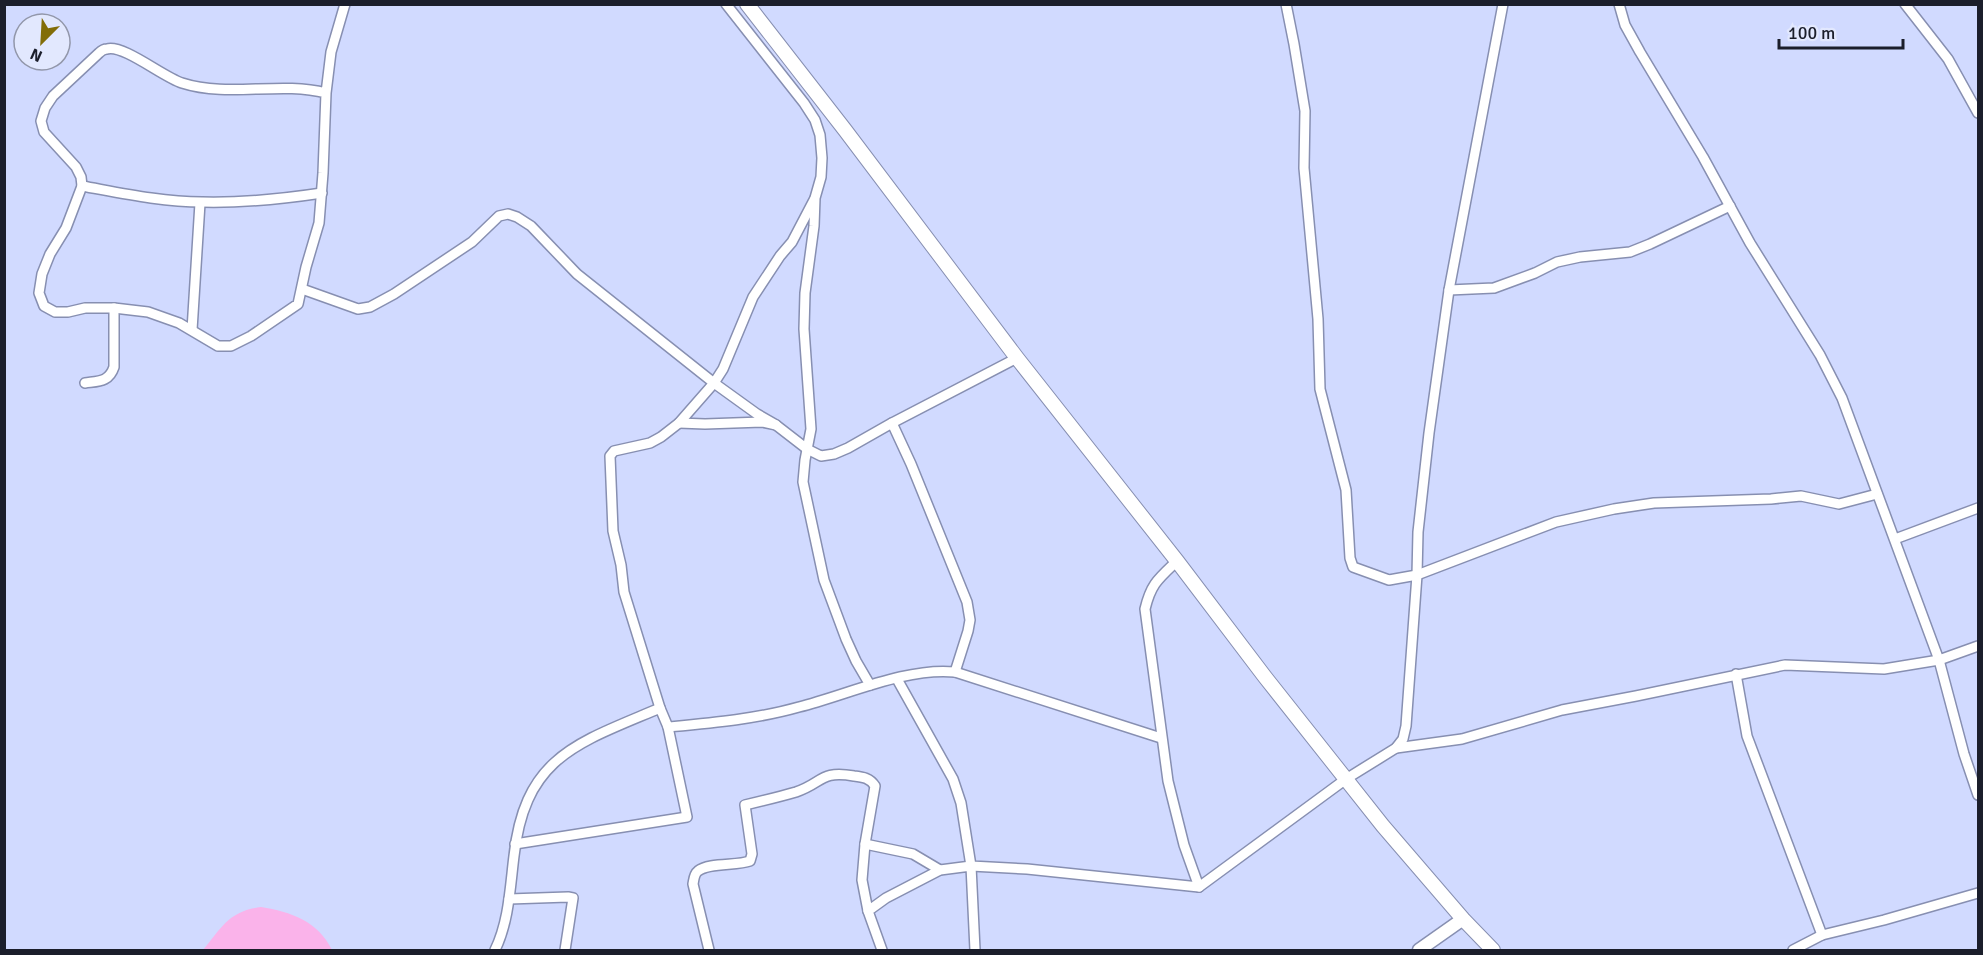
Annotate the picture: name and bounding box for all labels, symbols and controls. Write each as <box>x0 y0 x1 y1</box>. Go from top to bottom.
north arrow <box>12 12 72 72</box>
scale bar <box>1779 12 1904 50</box>
text: 100 m <box>1788 22 1835 44</box>
text: N <box>27 43 45 66</box>

